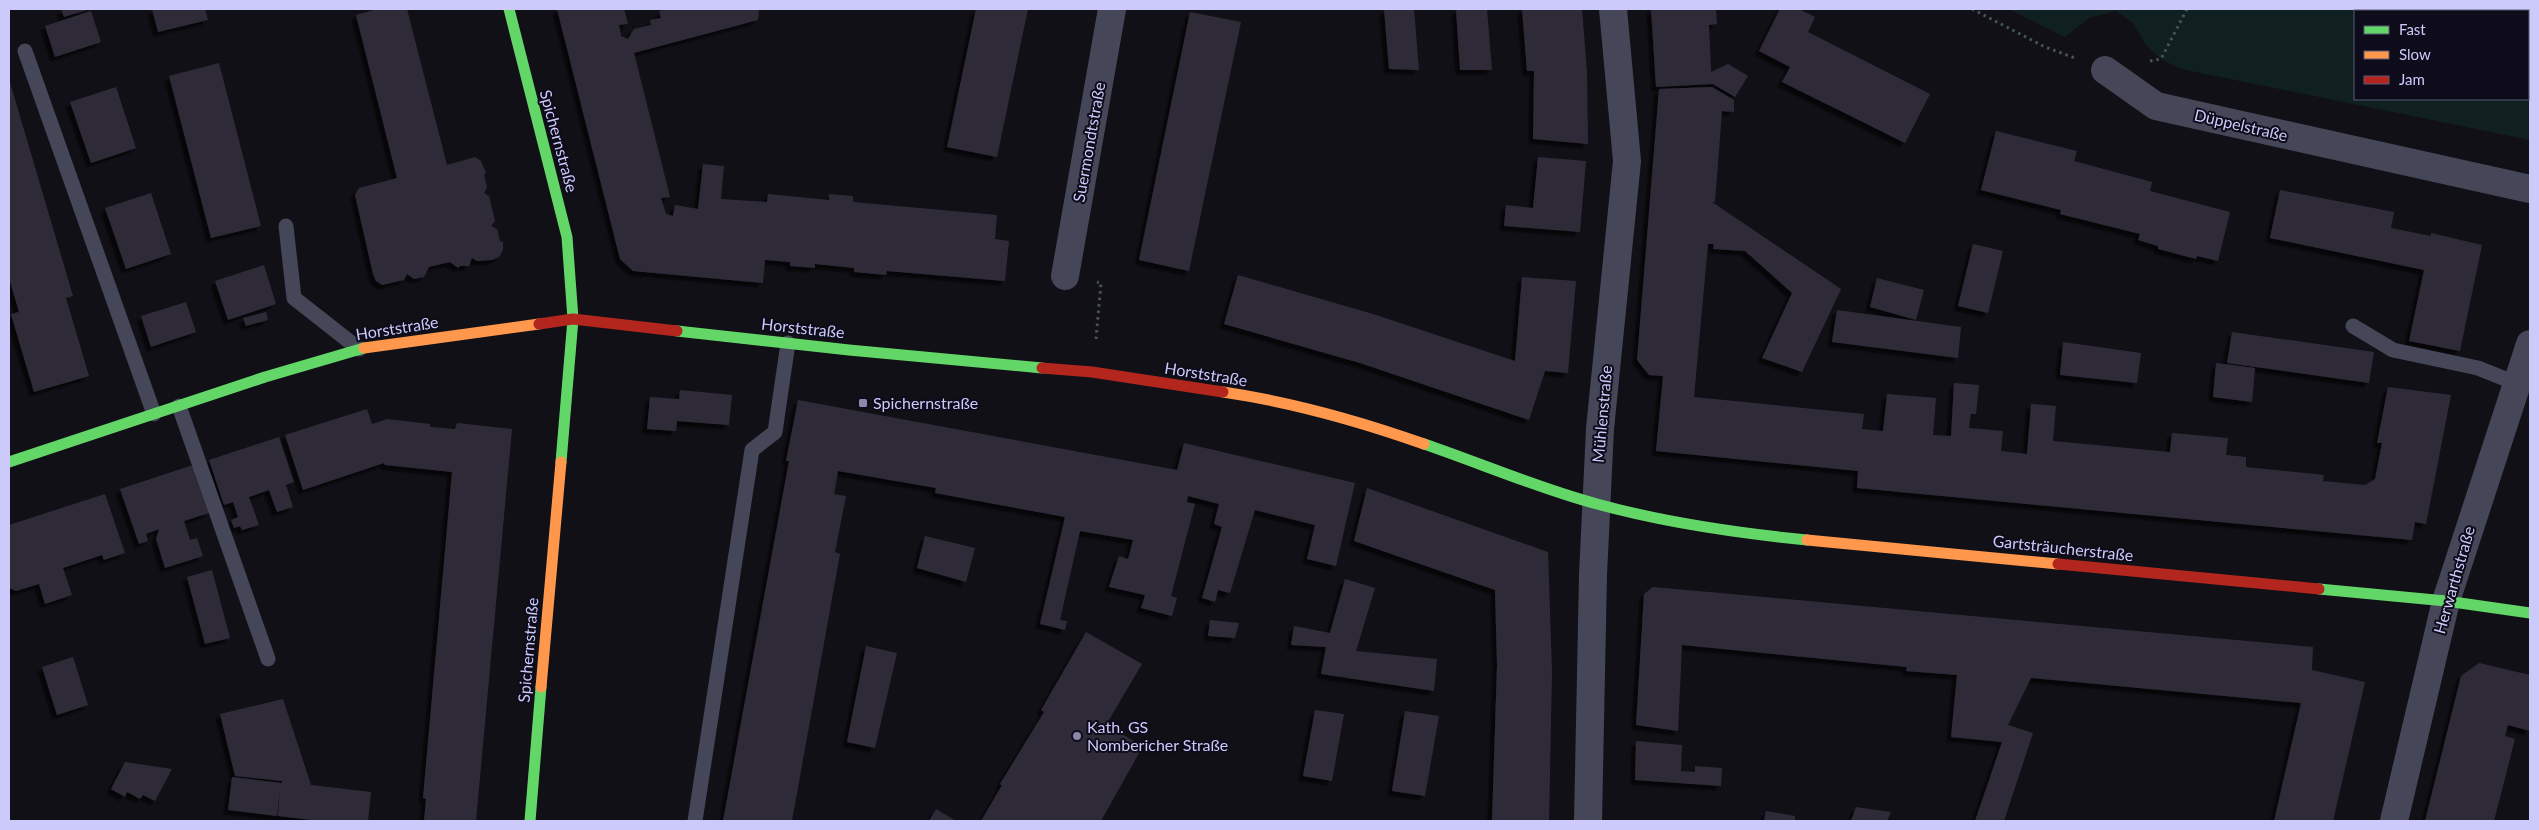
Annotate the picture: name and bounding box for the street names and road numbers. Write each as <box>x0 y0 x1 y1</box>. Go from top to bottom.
street label: Suermondtstraße <box>1069 80 1108 203</box>
street label: Spichernstraße <box>537 88 582 194</box>
street label: Düppelstraße <box>2193 105 2290 144</box>
street label: Horststraße <box>354 312 440 343</box>
street label: Horststraße <box>761 314 846 341</box>
street label: Horststraße <box>1163 358 1249 389</box>
street label: Mühlenstraße <box>1588 364 1615 463</box>
street label: Herwarthstraße <box>2429 524 2478 636</box>
street label: Gartsträucherstraße <box>1992 531 2134 564</box>
street label: Spichernstraße <box>513 597 542 703</box>

